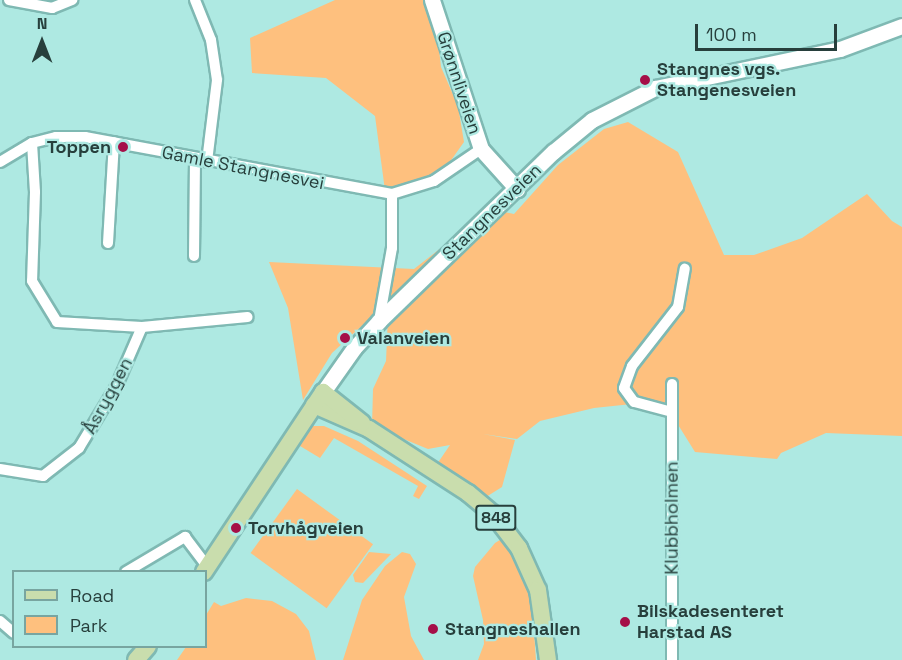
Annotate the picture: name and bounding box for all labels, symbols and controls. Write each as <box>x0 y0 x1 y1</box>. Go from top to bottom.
north arrow <box>12 12 72 72</box>
scale bar <box>698 12 840 50</box>
text: N <box>37 13 47 34</box>
text: 100 m <box>706 23 757 46</box>
street label: Grønnliveien <box>432 29 486 137</box>
place label: Stangnes vgs. Stangenesveien <box>657 59 796 101</box>
marker: Stangnes vgs. Stangenesveien <box>638 73 652 87</box>
place label: Toppen <box>47 136 111 158</box>
marker: Toppen <box>116 140 130 154</box>
street label: Gamle Stangnesvei <box>160 142 326 194</box>
street label: Stangnesveien <box>438 159 546 265</box>
place label: Valanveien <box>357 327 450 349</box>
marker: Valanveien <box>338 331 352 345</box>
street label: Åsryggen <box>79 354 137 438</box>
street label: Klubbholmen <box>661 461 683 575</box>
road number: 848 <box>475 505 517 531</box>
place label: Torvhågveien <box>248 517 364 539</box>
marker: Torvhågveien <box>229 521 243 535</box>
legend <box>12 570 207 648</box>
text: Road <box>70 584 114 607</box>
place label: Bilskadesenteret Harstad AS <box>637 601 784 644</box>
text: Park <box>70 614 107 637</box>
marker: Bilskadesenteret Harstad AS <box>618 615 632 629</box>
place label: Stangneshallen <box>445 618 581 640</box>
marker: Stangneshallen <box>426 622 440 636</box>

